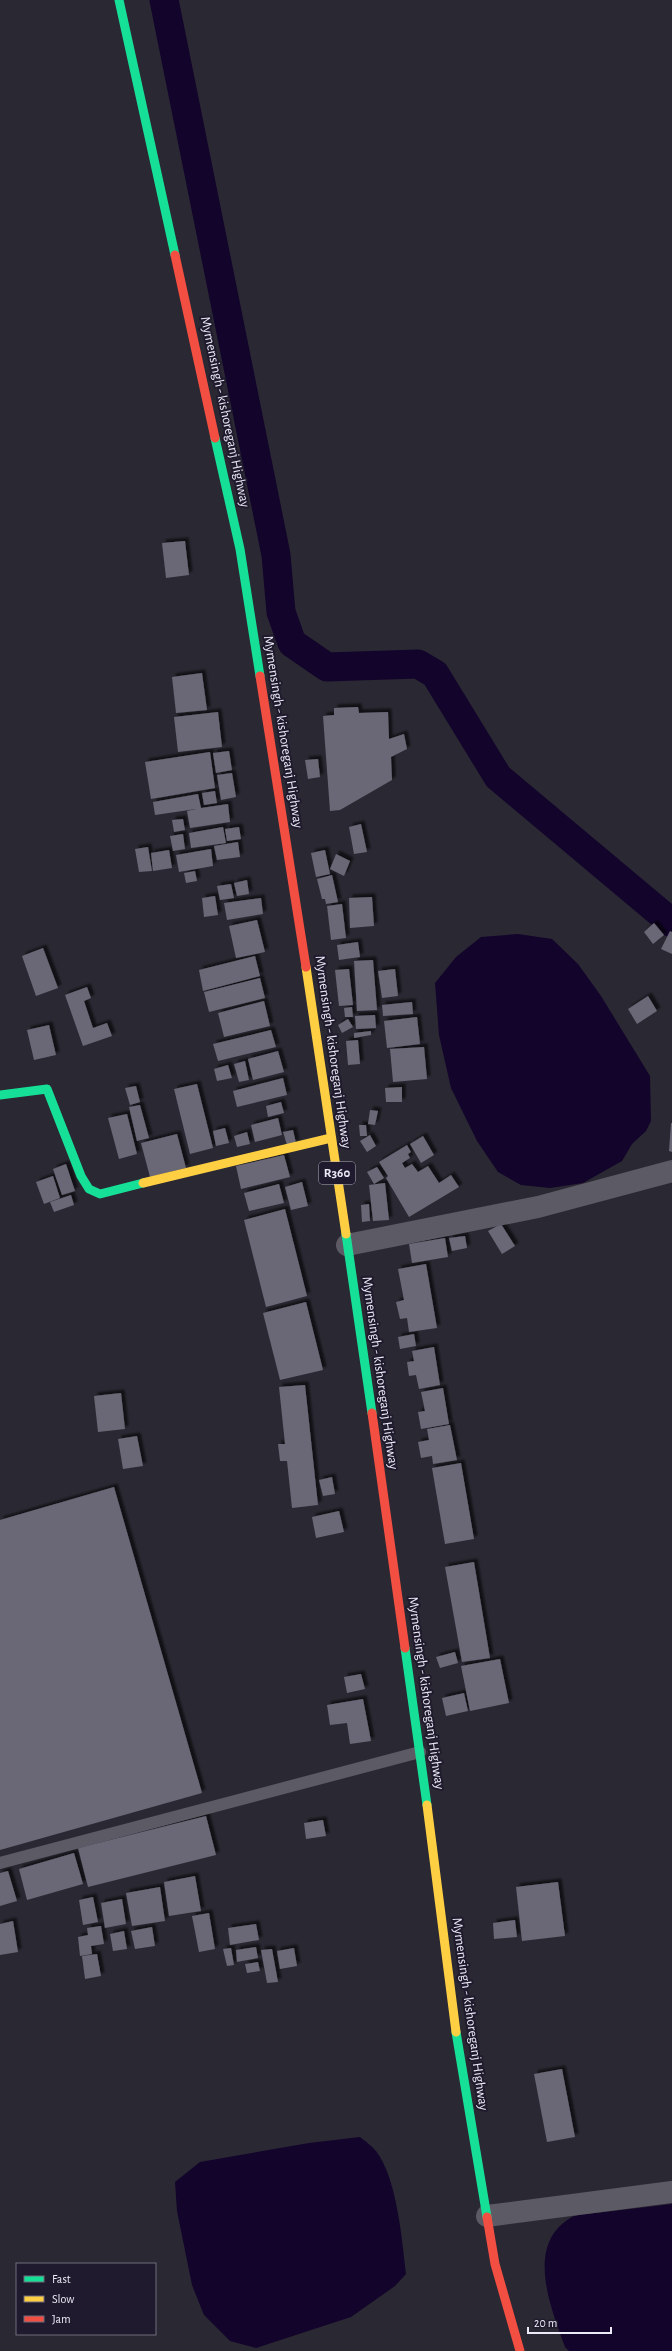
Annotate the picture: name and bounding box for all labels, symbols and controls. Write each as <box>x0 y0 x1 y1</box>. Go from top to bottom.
street label: Mymensingh - kishoreganj Highway <box>198 315 252 509</box>
street label: Mymensingh - kishoreganj Highway <box>261 635 305 829</box>
street label: Mymensingh - kishoreganj Highway <box>313 955 353 1149</box>
road number: R360 <box>319 1162 355 1184</box>
street label: Mymensingh - kishoreganj Highway <box>360 1276 400 1470</box>
street label: Mymensingh - kishoreganj Highway <box>406 1596 446 1790</box>
street label: Mymensingh - kishoreganj Highway <box>450 1917 490 2111</box>
legend <box>16 2263 156 2335</box>
text: Fast <box>52 2273 71 2285</box>
text: Slow <box>52 2293 74 2305</box>
scale bar <box>528 2309 611 2335</box>
text: Jam <box>52 2313 71 2325</box>
text: 20 m <box>534 2317 557 2329</box>

